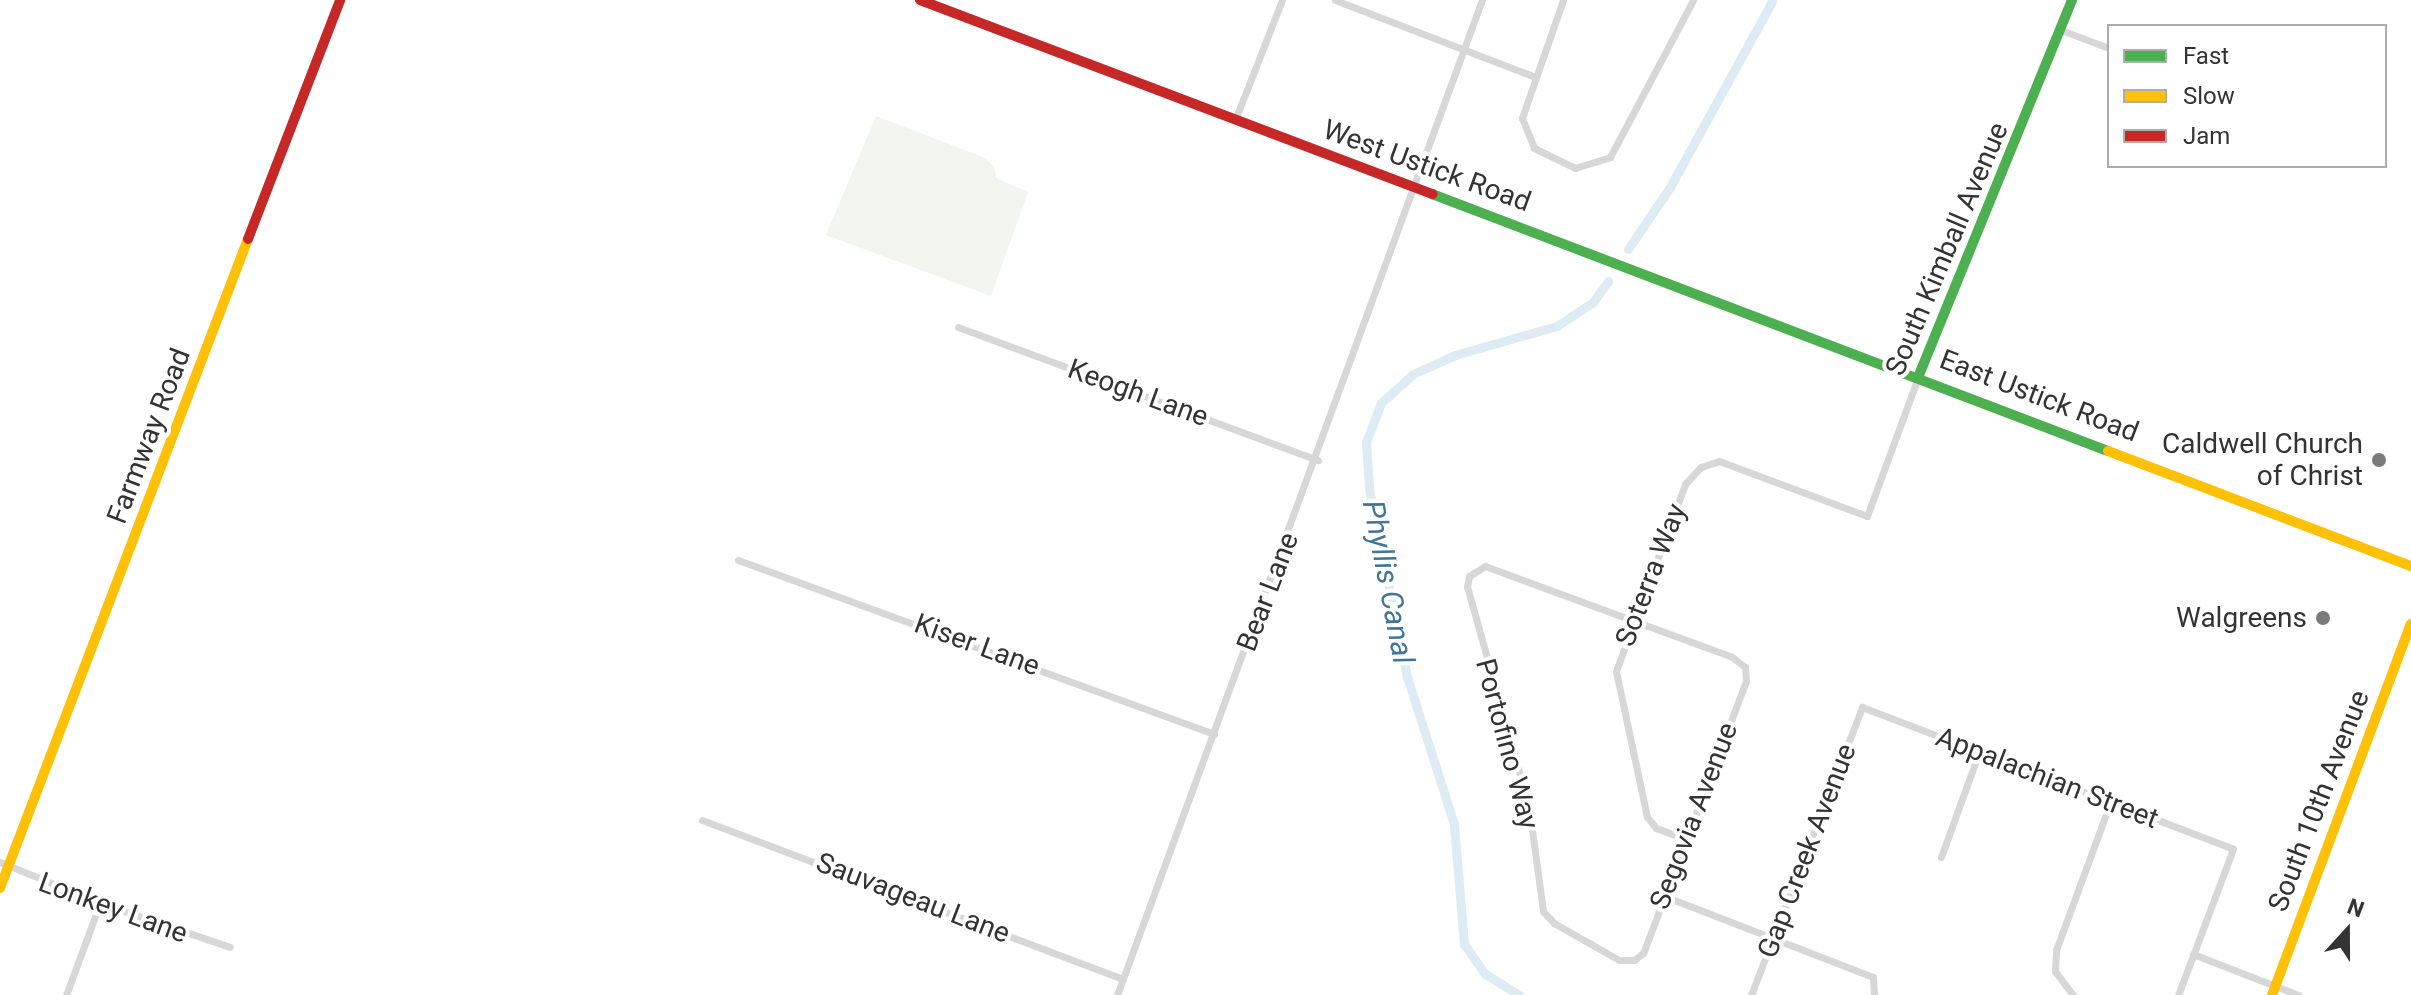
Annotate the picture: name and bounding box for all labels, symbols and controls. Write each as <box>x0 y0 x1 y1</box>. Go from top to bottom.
legend <box>2107 24 2387 168</box>
text: Fast <box>2183 42 2229 70</box>
text: Slow <box>2183 82 2235 110</box>
street label: West Ustick Road <box>1319 113 1535 219</box>
street label: South Kimball Avenue <box>1878 117 2016 381</box>
text: Jam <box>2183 122 2230 150</box>
street label: East Ustick Road <box>1935 343 2143 449</box>
street label: Farmway Road <box>100 344 198 528</box>
street label: Keogh Lane <box>1063 352 1213 434</box>
place label: Caldwell Church of Christ <box>2162 427 2363 493</box>
marker: Caldwell Church of Christ <box>2370 451 2388 469</box>
water label: Phyllis Canal <box>1355 497 1421 667</box>
street label: Soterra Way <box>1608 499 1694 651</box>
street label: Bear Lane <box>1230 528 1306 656</box>
place label: Walgreens <box>2176 601 2307 635</box>
street label: Kiser Lane <box>910 607 1044 683</box>
marker: Walgreens <box>2314 609 2332 627</box>
street label: Portofino Way <box>1468 655 1546 833</box>
street label: South 10th Avenue <box>2261 686 2377 916</box>
street label: Segovia Avenue <box>1643 718 1745 914</box>
street label: Appalachian Street <box>1931 720 2163 836</box>
street label: Gap Creek Avenue <box>1751 739 1863 963</box>
street label: Sauvageau Lane <box>811 846 1015 950</box>
street label: Lonkey Lane <box>34 866 192 950</box>
north arrow <box>2307 891 2387 971</box>
text: N <box>2344 894 2368 923</box>

